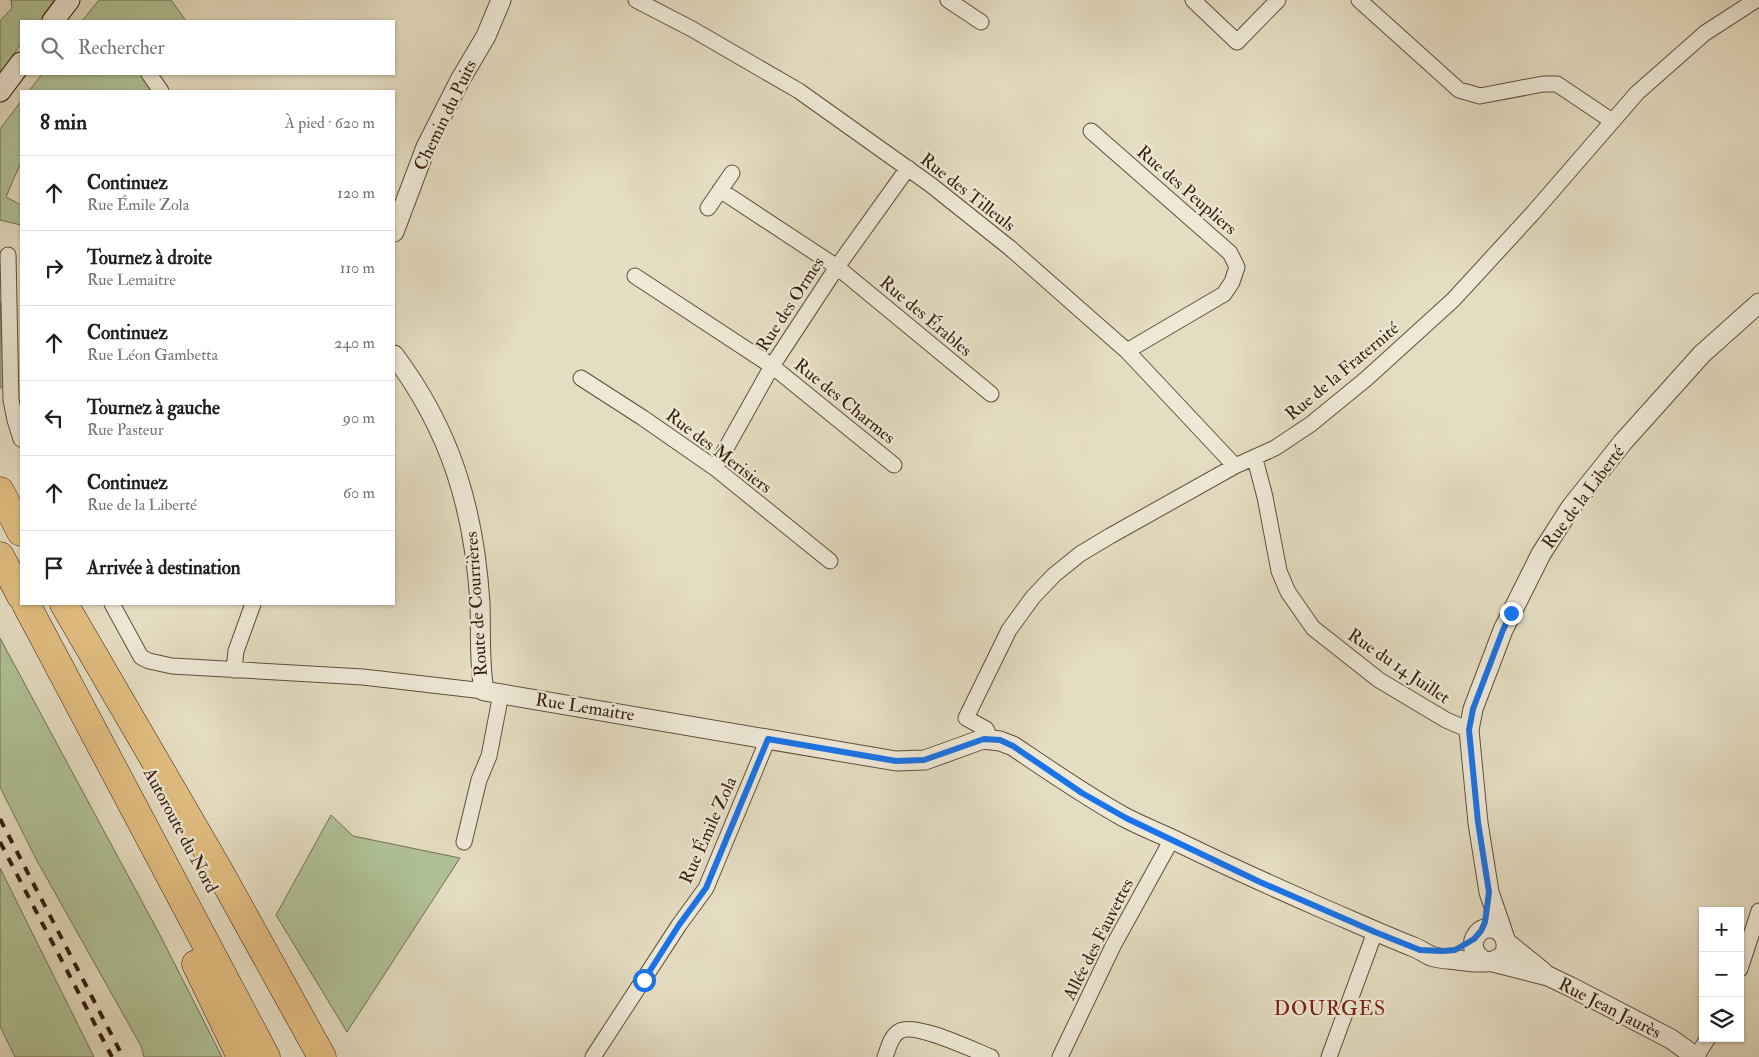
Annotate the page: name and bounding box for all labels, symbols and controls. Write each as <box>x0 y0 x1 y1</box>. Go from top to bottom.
search box <box>20 20 395 75</box>
icon: search <box>38 34 66 62</box>
text: Rechercher <box>78 36 165 60</box>
street label: Chemin du Puits <box>409 56 482 174</box>
text: 8 min <box>40 109 87 136</box>
text: À pied · 620 m <box>285 113 375 133</box>
street label: Rue des Peupliers <box>1132 141 1241 240</box>
street label: Rue des Tilleuls <box>916 148 1020 237</box>
text: Continuez <box>87 171 168 195</box>
icon: ahead <box>40 179 68 207</box>
text: 120 m <box>337 183 375 203</box>
text: Rue Émile Zola <box>87 195 189 215</box>
text: Tournez à droite <box>87 246 212 270</box>
street label: Rue des Ormes <box>751 252 830 356</box>
icon: right <box>40 254 68 282</box>
text: 110 m <box>340 258 375 278</box>
text: Rue Lemaitre <box>87 270 176 290</box>
street label: Rue des Érables <box>875 271 977 362</box>
street label: Rue de la Fraternité <box>1281 317 1404 426</box>
text: Continuez <box>87 321 168 345</box>
icon: ahead <box>40 329 68 357</box>
text: 240 m <box>334 333 375 353</box>
text: Rue Léon Gambetta <box>87 345 218 365</box>
street label: Rue des Charmes <box>789 353 900 449</box>
text: Tournez à gauche <box>87 396 220 420</box>
icon: left <box>40 404 68 432</box>
street label: Rue des Merisiers <box>661 404 776 499</box>
text: 90 m <box>343 408 375 428</box>
text: Rue Pasteur <box>87 420 164 440</box>
street label: Rue de la Liberté <box>1537 441 1630 554</box>
text: Continuez <box>87 471 168 495</box>
icon: ahead <box>40 479 68 507</box>
text: 60 m <box>343 483 375 503</box>
text: Rue de la Liberté <box>87 495 197 515</box>
street label: Route de Courrières <box>460 531 493 677</box>
icon: arrive <box>40 554 68 582</box>
text: Arrivée à destination <box>87 556 241 580</box>
route end <box>1500 602 1523 625</box>
street label: Rue du 14 Juillet <box>1343 624 1455 709</box>
street label: Rue Lemaitre <box>534 688 637 727</box>
street label: Autoroute du Nord <box>137 763 223 897</box>
street label: Rue Émile Zola <box>675 772 743 887</box>
street label: Allée des Fauvettes <box>1057 874 1139 1005</box>
map controls <box>1699 907 1744 1042</box>
button: + <box>1699 907 1744 952</box>
button: − <box>1699 952 1744 997</box>
route start <box>633 969 656 992</box>
street label: Rue Jean Jaurès <box>1555 973 1665 1044</box>
district label: DOURGES <box>1274 996 1386 1021</box>
button: layers <box>1699 997 1744 1042</box>

